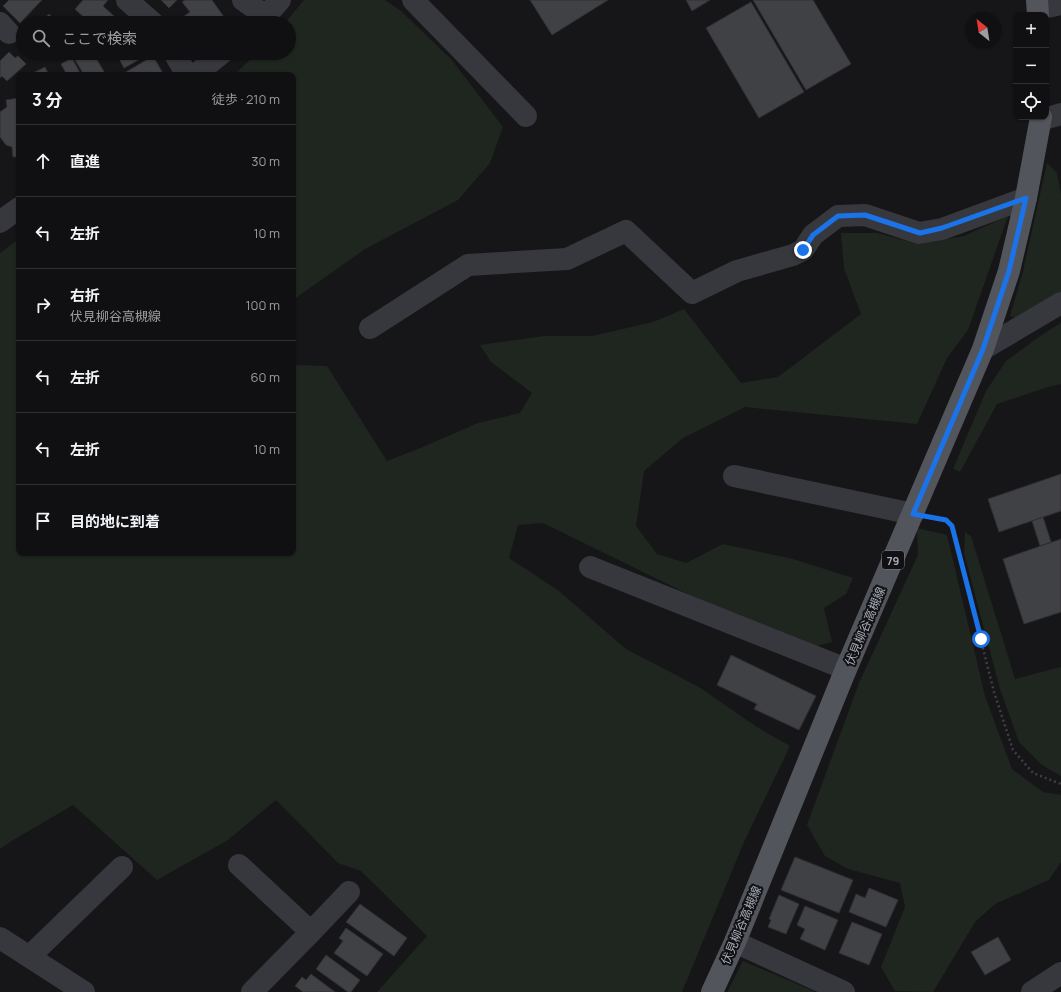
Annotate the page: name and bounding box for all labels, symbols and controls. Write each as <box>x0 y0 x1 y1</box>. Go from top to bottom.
north arrow <box>965 12 1001 48</box>
map controls <box>1013 12 1049 120</box>
button: + <box>1013 12 1049 48</box>
search box <box>16 16 296 60</box>
icon: search <box>30 27 52 49</box>
text: ここで検索 <box>62 28 137 49</box>
button: − <box>1013 48 1049 84</box>
button: locate <box>1013 84 1049 120</box>
text: 3 分 <box>32 88 62 111</box>
text: 徒歩 · 210 m <box>212 90 280 108</box>
icon: ahead <box>32 150 54 172</box>
text: 直進 <box>70 151 100 172</box>
text: 30 m <box>251 152 280 170</box>
icon: left <box>32 222 54 244</box>
text: 左折 <box>70 223 100 244</box>
text: 10 m <box>253 224 280 242</box>
route end <box>794 241 812 259</box>
text: 右折 <box>70 285 100 306</box>
icon: right <box>32 294 54 316</box>
text: 100 m <box>245 296 280 314</box>
text: 伏見柳谷高槻線 <box>70 307 161 325</box>
icon: left <box>32 366 54 388</box>
text: 左折 <box>70 367 100 388</box>
text: 60 m <box>250 368 280 386</box>
icon: left <box>32 438 54 460</box>
text: 左折 <box>70 439 100 460</box>
text: 10 m <box>253 440 280 458</box>
icon: arrive <box>32 510 54 532</box>
text: 目的地に到着 <box>70 511 160 532</box>
road number: 79 <box>882 551 904 569</box>
street label: 伏見柳谷高槻線 <box>841 584 889 668</box>
route start <box>972 630 990 648</box>
street label: 伏見柳谷高槻線 <box>717 883 765 967</box>

